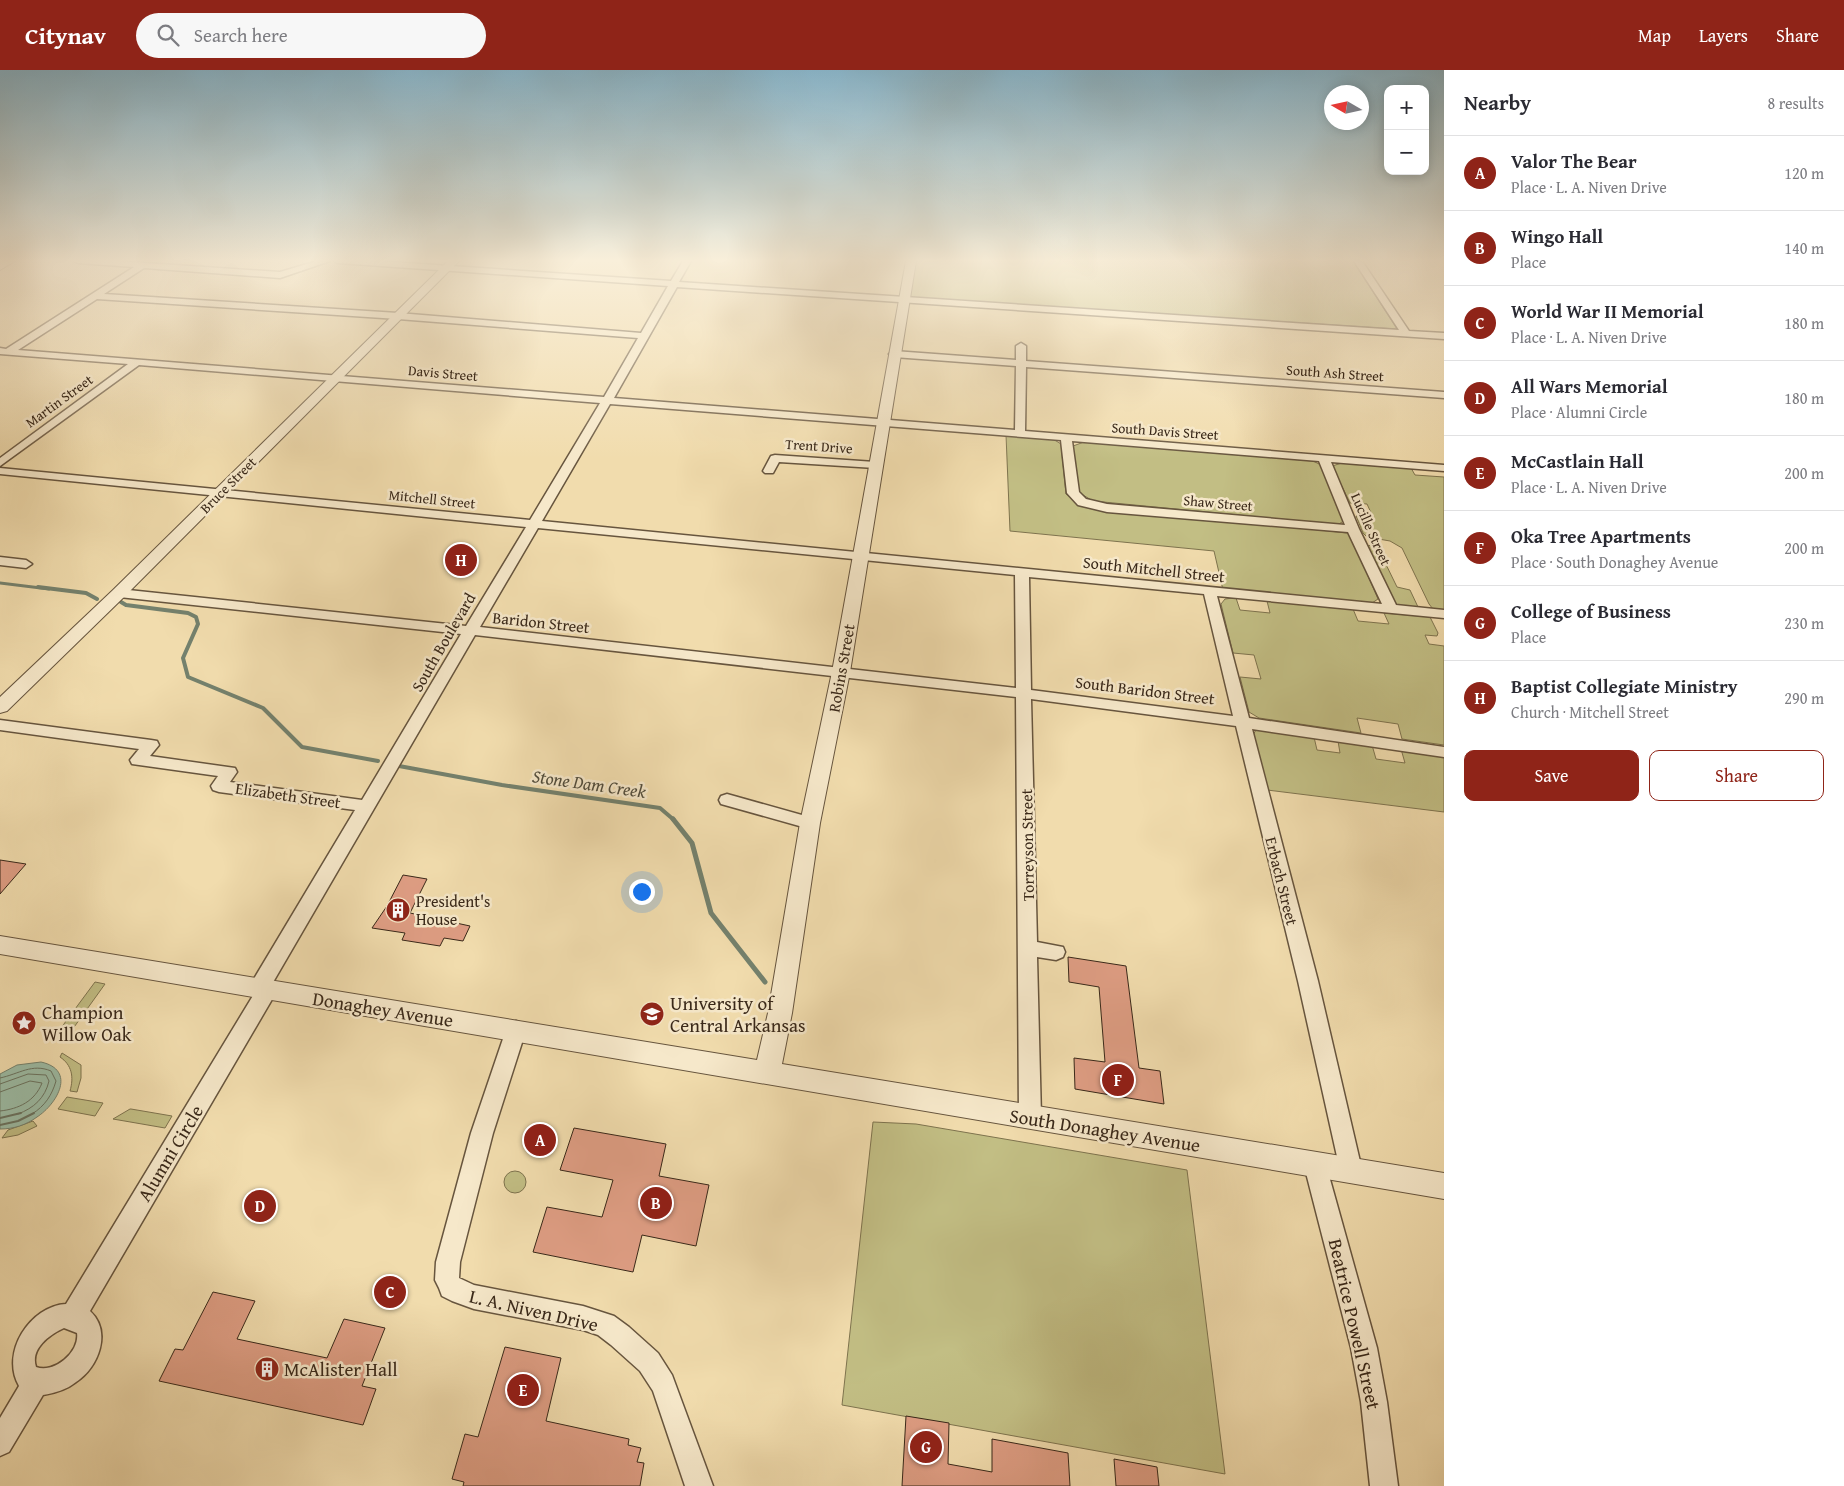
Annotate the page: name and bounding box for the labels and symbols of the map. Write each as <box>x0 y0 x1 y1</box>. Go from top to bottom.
north arrow <box>1324 85 1369 130</box>
street label: Davis Street <box>407 360 479 386</box>
street label: South Ash Street <box>1285 360 1385 386</box>
street label: Martin Street <box>21 370 97 432</box>
street label: South Davis Street <box>1111 417 1219 445</box>
street label: Trent Drive <box>785 434 854 458</box>
street label: Bruce Street <box>195 452 261 518</box>
street label: Mitchell Street <box>388 485 476 514</box>
street label: Shaw Street <box>1182 490 1254 516</box>
street label: Lucille Street <box>1346 490 1396 569</box>
pin: H <box>445 541 477 579</box>
street label: South Mitchell Street <box>1082 550 1226 588</box>
street label: South Boulevard <box>405 588 481 696</box>
street label: Baridon Street <box>491 605 591 639</box>
street label: Robins Street <box>821 622 861 714</box>
street label: South Baridon Street <box>1074 670 1216 710</box>
water label: Stone Dam Creek <box>530 762 648 805</box>
street label: Elizabeth Street <box>234 776 343 814</box>
street label: Torreyson Street <box>1014 788 1040 901</box>
street label: Erbach Street <box>1259 834 1305 928</box>
your location <box>629 879 655 905</box>
place label: President's House <box>416 889 490 931</box>
building icon: President's House <box>385 897 411 923</box>
street label: Donaghey Avenue <box>311 984 455 1034</box>
place label: University of Central Arkansas <box>670 989 805 1039</box>
place label: Champion Willow Oak <box>42 998 132 1048</box>
school or university icon: University of Central Arkansas <box>639 1001 665 1027</box>
place icon: Champion Willow Oak <box>11 1010 37 1036</box>
pin: F <box>1102 1061 1134 1099</box>
street label: Alumni Circle <box>130 1099 210 1207</box>
street label: South Donaghey Avenue <box>1008 1101 1202 1159</box>
pin: A <box>524 1121 556 1159</box>
pin: B <box>640 1184 672 1222</box>
pin: D <box>244 1187 276 1225</box>
street label: Beatrice Powell Street <box>1322 1236 1388 1413</box>
pin: C <box>374 1273 406 1311</box>
street label: L. A. Niven Drive <box>467 1282 601 1338</box>
place label: McAlister Hall <box>284 1355 398 1383</box>
building icon: McAlister Hall <box>254 1356 280 1382</box>
pin: E <box>507 1371 539 1409</box>
pin: G <box>910 1428 942 1466</box>

